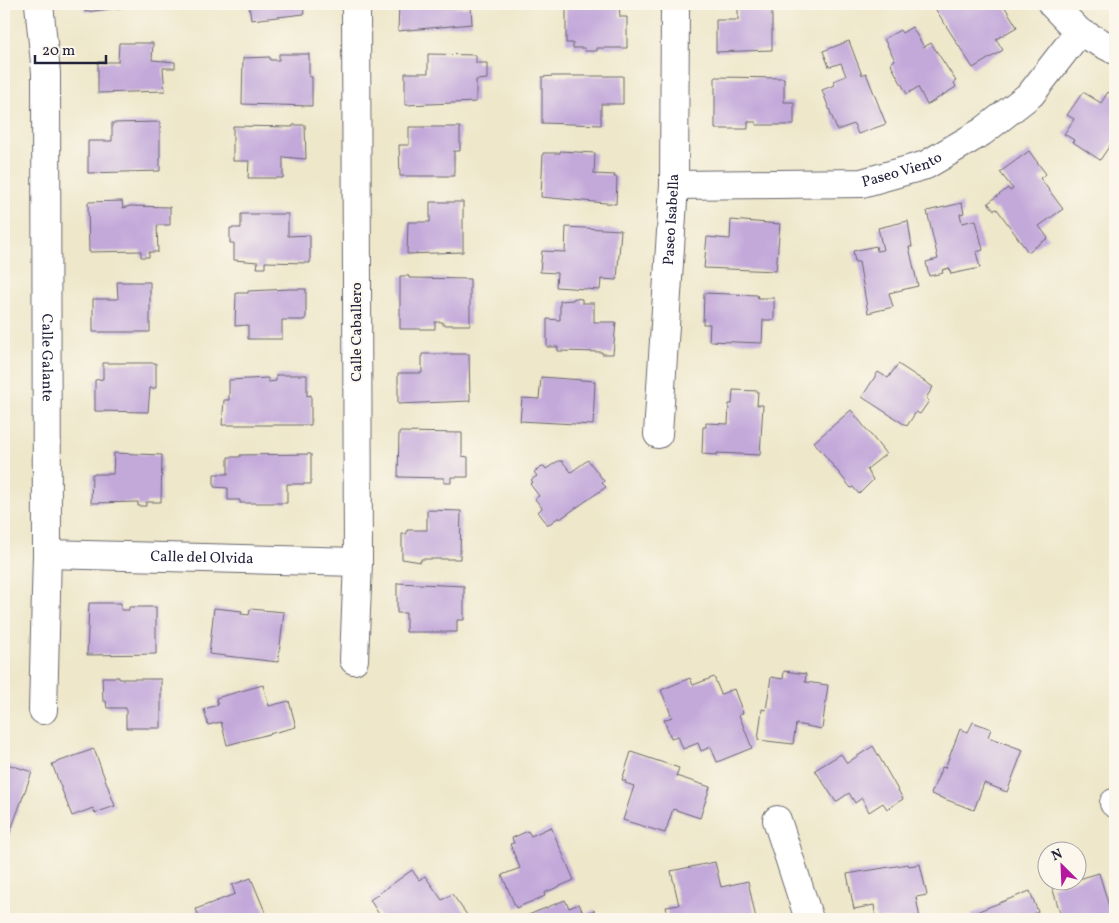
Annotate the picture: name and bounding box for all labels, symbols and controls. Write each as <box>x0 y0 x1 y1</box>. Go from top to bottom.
scale bar <box>35 32 106 64</box>
text: 20 m <box>42 41 75 62</box>
street label: Paseo Viento <box>859 147 946 193</box>
street label: Paseo Isabella <box>658 174 685 266</box>
street label: Calle Caballero <box>347 282 368 382</box>
street label: Calle Galante <box>36 314 57 402</box>
street label: Calle del Olvida <box>150 546 254 570</box>
north arrow <box>1036 840 1086 890</box>
text: N <box>1049 845 1066 866</box>

